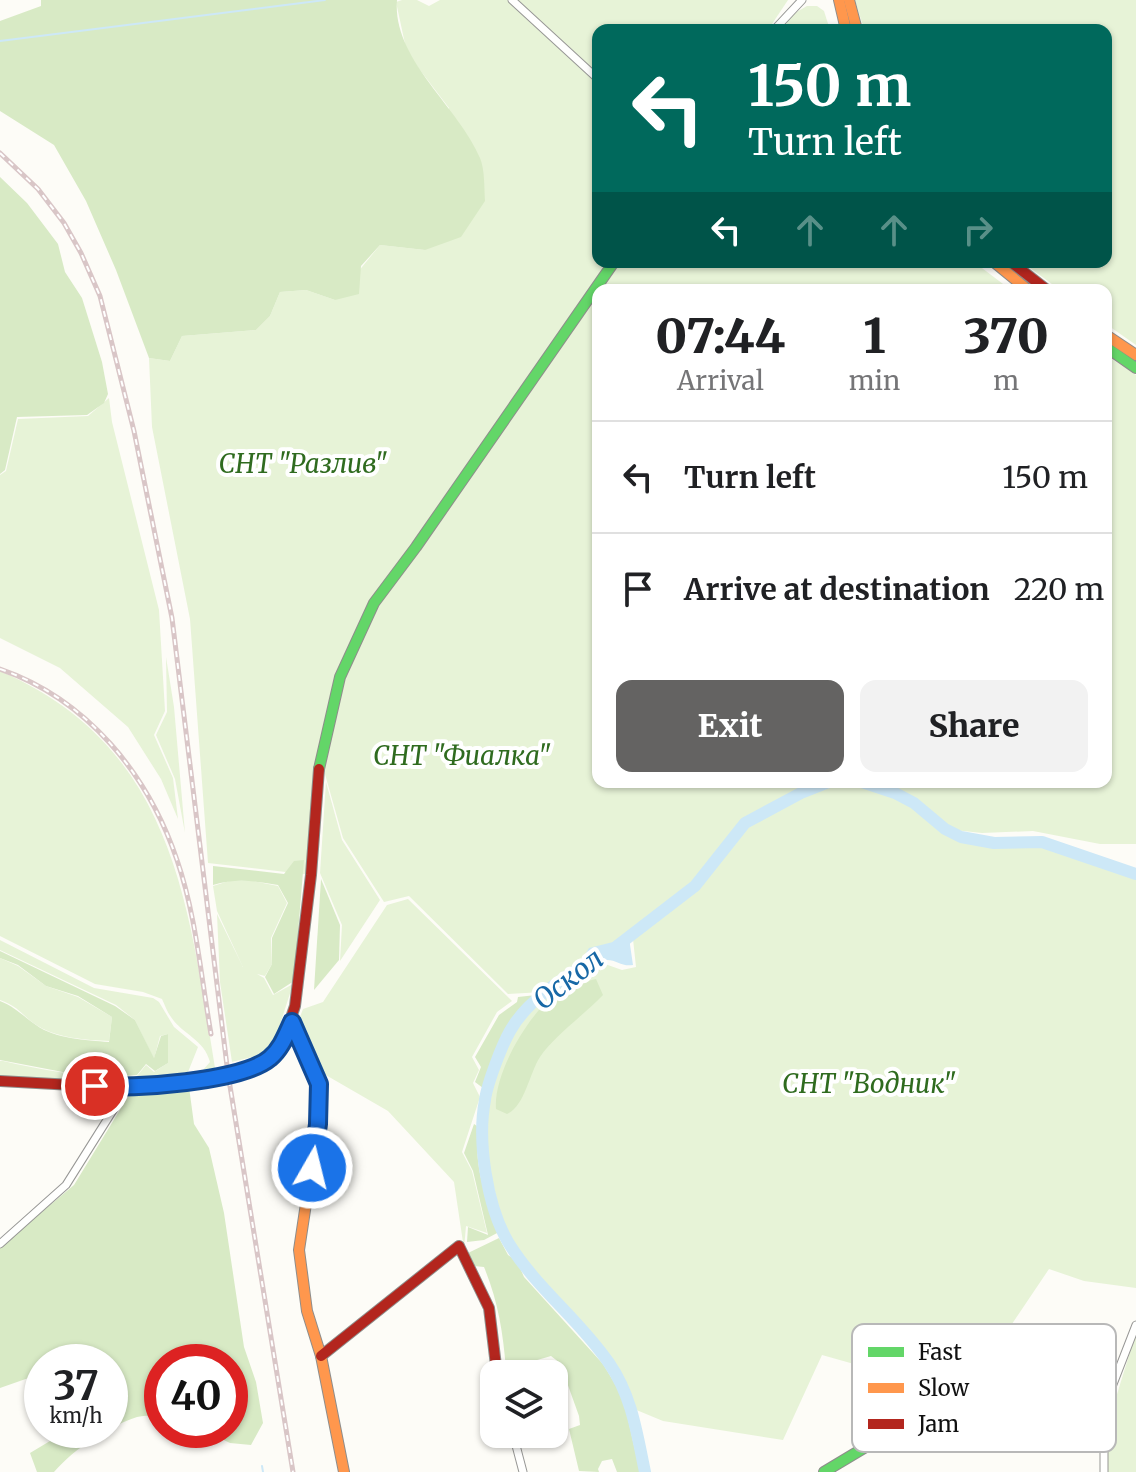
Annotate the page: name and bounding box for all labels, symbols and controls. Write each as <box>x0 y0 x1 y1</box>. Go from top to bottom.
text: 150 m <box>748 51 911 121</box>
icon: left <box>616 56 720 160</box>
text: Turn left <box>748 120 902 165</box>
icon: left <box>704 208 748 252</box>
icon: ahead <box>788 208 832 252</box>
icon: ahead <box>872 208 916 252</box>
icon: right <box>956 208 1000 252</box>
text: 07:44 <box>655 306 785 366</box>
text: 1 <box>863 306 886 366</box>
text: 370 <box>963 306 1049 366</box>
text: Arrival <box>677 364 764 397</box>
text: min <box>849 364 900 397</box>
text: m <box>993 364 1019 397</box>
park label: СНТ "Разлив" <box>218 447 388 480</box>
icon: left <box>616 455 660 499</box>
text: Turn left <box>684 458 816 496</box>
text: 150 m <box>1002 458 1088 496</box>
icon: arrive <box>616 567 660 611</box>
text: Arrive at destination <box>684 570 990 608</box>
text: 220 m <box>1014 570 1104 608</box>
button: Exit <box>616 680 844 772</box>
button: Share <box>860 680 1088 772</box>
park label: СНТ "Фиалка" <box>373 739 551 772</box>
water label: Оскол <box>526 940 610 1018</box>
pin <box>61 1052 129 1120</box>
icon: arrive <box>73 1064 117 1108</box>
park label: СНТ "Водник" <box>782 1067 956 1100</box>
position arrow <box>270 1126 354 1210</box>
legend <box>852 1324 1116 1452</box>
text: Fast <box>918 1338 962 1366</box>
speed limit sign: 40 <box>144 1344 248 1448</box>
map controls <box>480 1360 568 1448</box>
button: layers <box>480 1360 568 1448</box>
text: 37 <box>53 1361 99 1411</box>
text: Slow <box>918 1374 969 1402</box>
text: km/h <box>50 1403 102 1428</box>
text: Jam <box>917 1410 959 1438</box>

